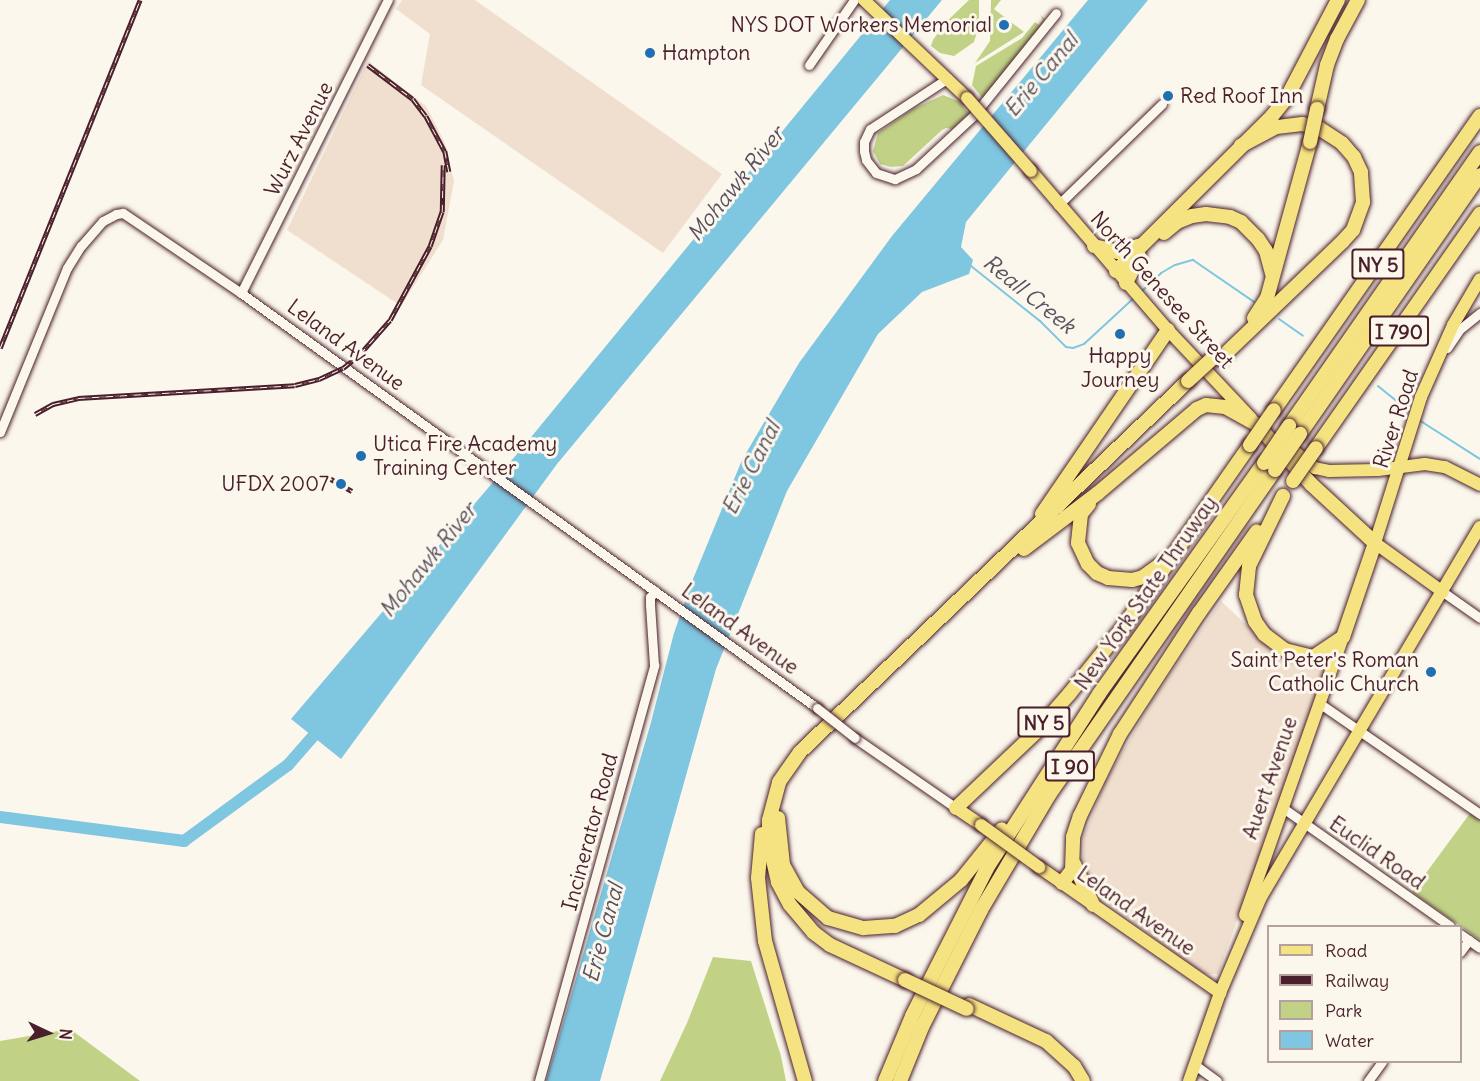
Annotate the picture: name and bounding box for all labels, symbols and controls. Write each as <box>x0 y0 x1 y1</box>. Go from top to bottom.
place label: NYS DOT Workers Memorial <box>731 12 992 38</box>
marker: NYS DOT Workers Memorial <box>997 18 1011 32</box>
water label: Erie Canal <box>998 28 1084 122</box>
place label: Hampton <box>662 40 750 66</box>
marker: Hampton <box>643 46 657 60</box>
street label: Wurz Avenue <box>259 78 339 200</box>
place label: Red Roof Inn <box>1180 83 1303 109</box>
marker: Red Roof Inn <box>1161 89 1175 103</box>
water label: Mohawk River <box>682 122 790 246</box>
street label: North Genesee Street <box>1085 206 1239 374</box>
road number: NY 5 <box>1351 247 1405 281</box>
water label: Reall Creek <box>978 249 1080 339</box>
street label: Leland Avenue <box>282 294 410 396</box>
road number: I 790 <box>1369 314 1429 348</box>
marker: Happy Journey <box>1113 327 1127 341</box>
place label: Happy Journey <box>1081 343 1159 393</box>
street label: River Road <box>1368 366 1424 472</box>
water label: Erie Canal <box>716 417 786 519</box>
place label: Utica Fire Academy Training Center <box>373 431 557 481</box>
marker: Utica Fire Academy Training Center <box>354 449 368 463</box>
place label: UFDX 2007 <box>221 471 329 497</box>
marker: UFDX 2007 <box>334 477 348 491</box>
street label: New York State Thruway <box>1069 491 1223 695</box>
water label: Mohawk River <box>374 498 482 622</box>
street label: Leland Avenue <box>676 578 804 680</box>
place label: Saint Peter's Roman Catholic Church <box>1231 647 1419 697</box>
marker: Saint Peter's Roman Catholic Church <box>1424 665 1438 679</box>
road number: NY 5 <box>1017 705 1071 739</box>
street label: Auert Avenue <box>1237 713 1303 843</box>
road number: I 90 <box>1044 749 1096 783</box>
street label: Incinerator Road <box>557 750 623 914</box>
street label: Euclid Road <box>1324 811 1430 895</box>
street label: Leland Avenue <box>1072 861 1200 961</box>
water label: Erie Canal <box>577 881 629 985</box>
legend <box>1267 925 1462 1063</box>
text: Road <box>1325 939 1367 962</box>
text: Railway <box>1325 969 1389 992</box>
text: Park <box>1325 999 1362 1022</box>
north arrow <box>18 1003 78 1063</box>
text: N <box>56 1028 76 1040</box>
text: Water <box>1325 1029 1374 1052</box>

